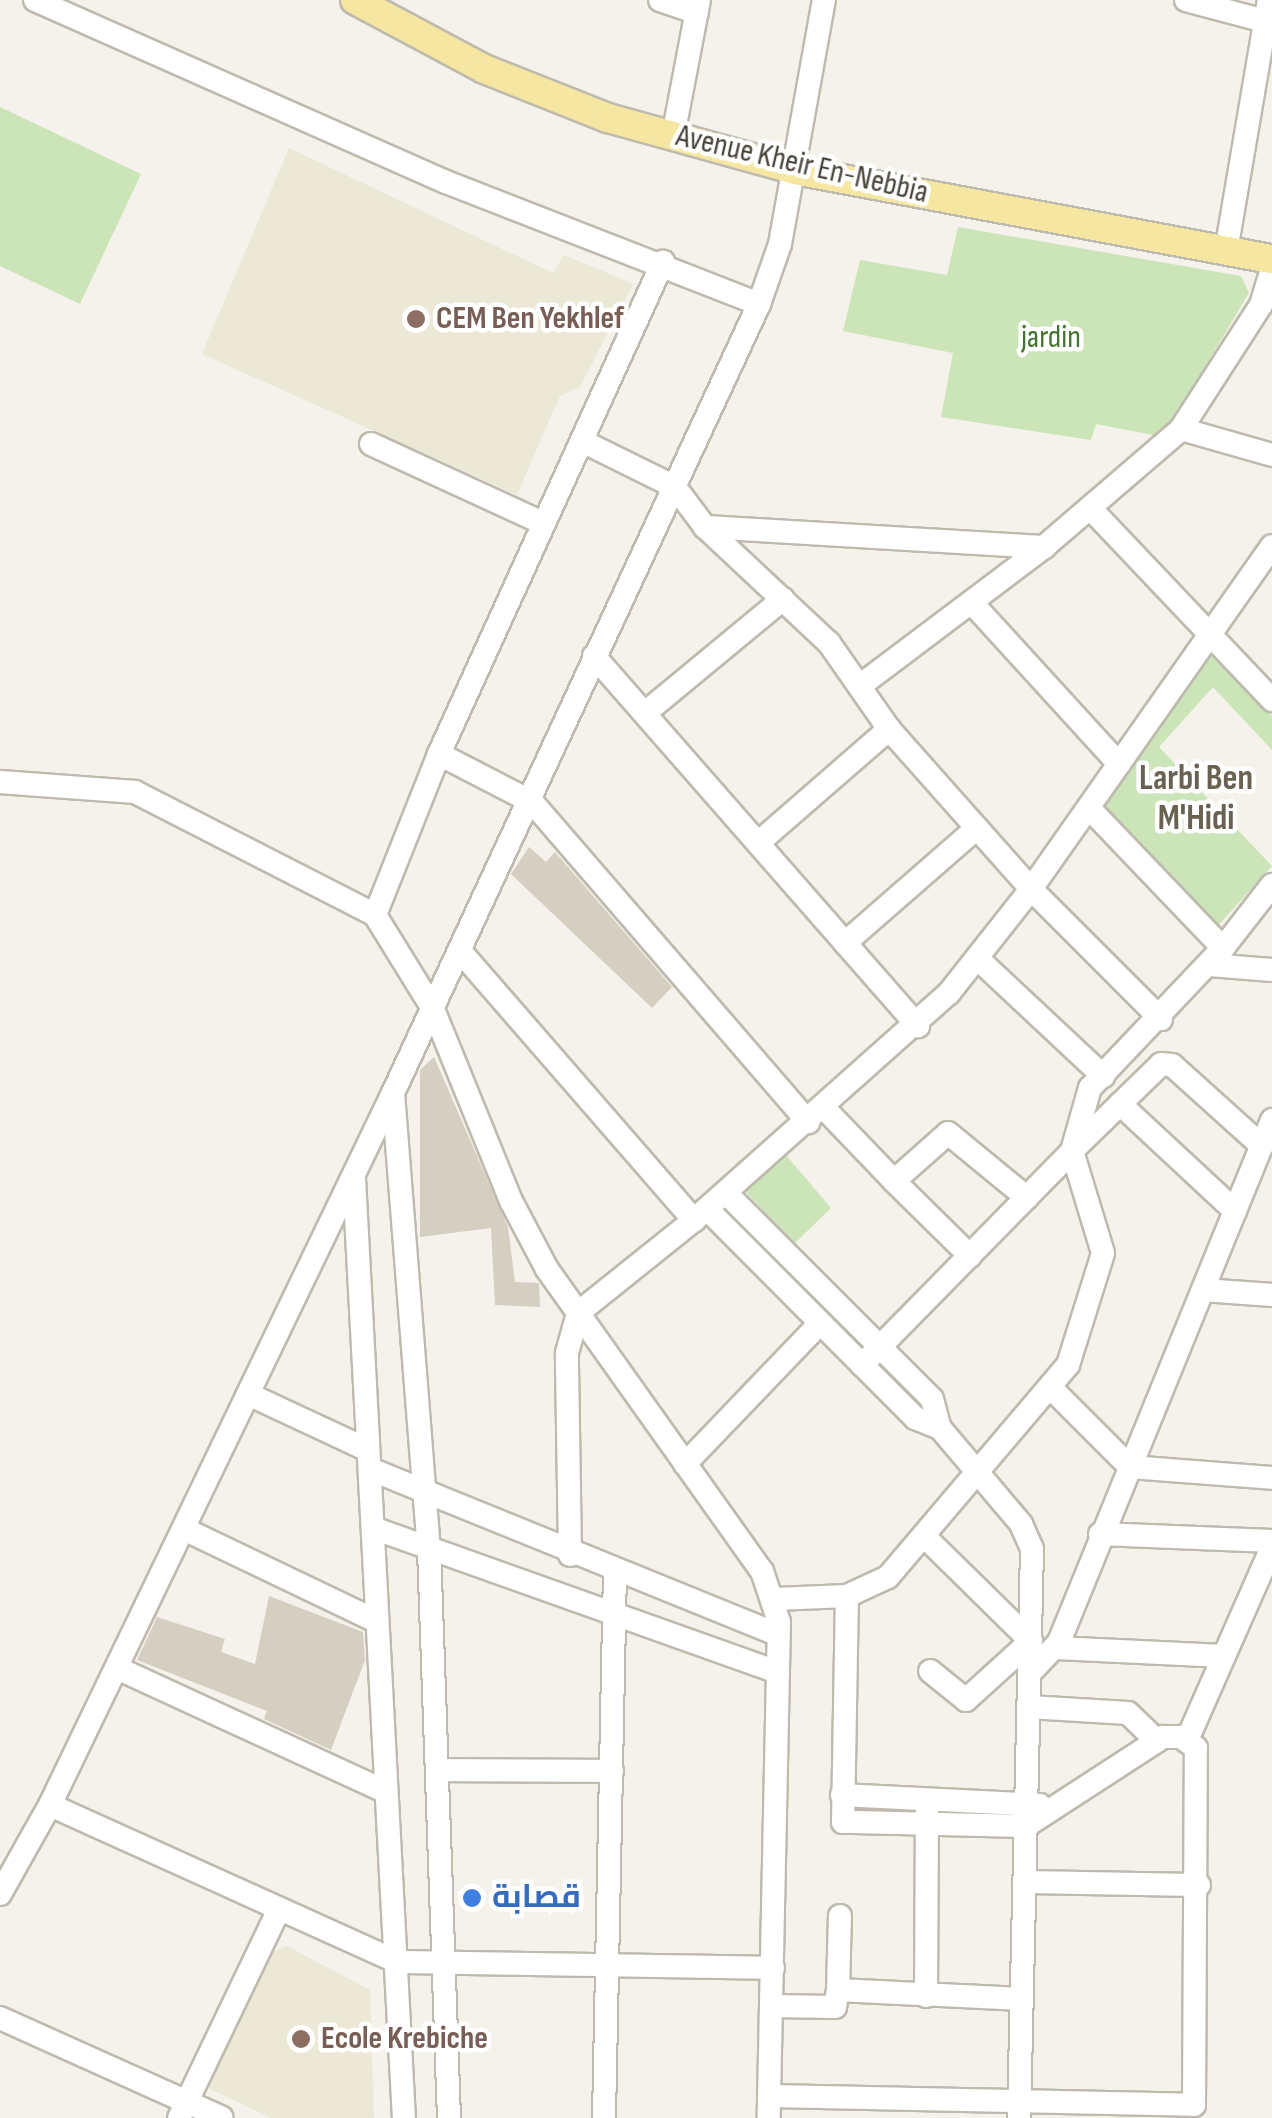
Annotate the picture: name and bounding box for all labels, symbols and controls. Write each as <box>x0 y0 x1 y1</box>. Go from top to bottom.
street label: Avenue Kheir En-Nebbia <box>672 117 932 213</box>
place label: CEM Ben Yekhlef <box>436 300 624 338</box>
marker: CEM Ben Yekhlef <box>405 308 427 330</box>
park label: jardin <box>1021 319 1081 357</box>
district label: Larbi Ben M'Hidi <box>1139 758 1253 840</box>
place label: قصابة <box>492 1879 581 1917</box>
marker: قصابة <box>461 1887 483 1909</box>
place label: Ecole Krebiche <box>321 2020 488 2058</box>
marker: Ecole Krebiche <box>290 2028 312 2050</box>

